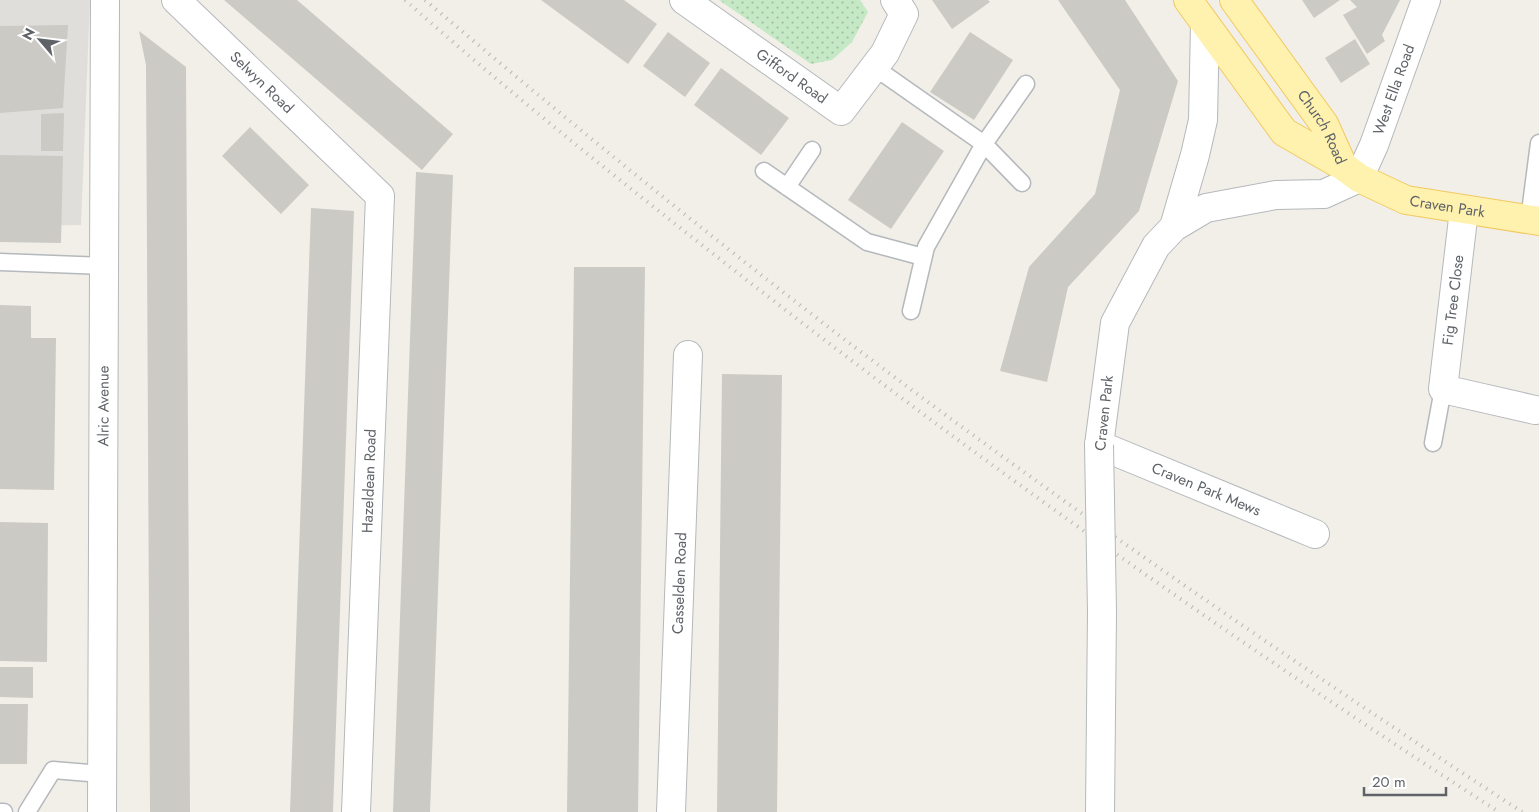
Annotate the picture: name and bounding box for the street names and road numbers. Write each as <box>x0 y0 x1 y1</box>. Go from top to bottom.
street label: West Ella Road <box>1367 41 1420 138</box>
street label: Gifford Road <box>752 43 832 109</box>
street label: Selwyn Road <box>225 46 299 119</box>
street label: Church Road <box>1292 85 1352 168</box>
street label: Craven Park <box>1408 190 1487 223</box>
street label: Fig Tree Close <box>1437 253 1469 346</box>
street label: Alric Avenue <box>92 365 115 446</box>
street label: Craven Park <box>1089 374 1119 452</box>
street label: Hazeldean Road <box>356 429 382 533</box>
street label: Craven Park Mews <box>1148 457 1264 522</box>
street label: Casselden Road <box>667 532 692 634</box>

